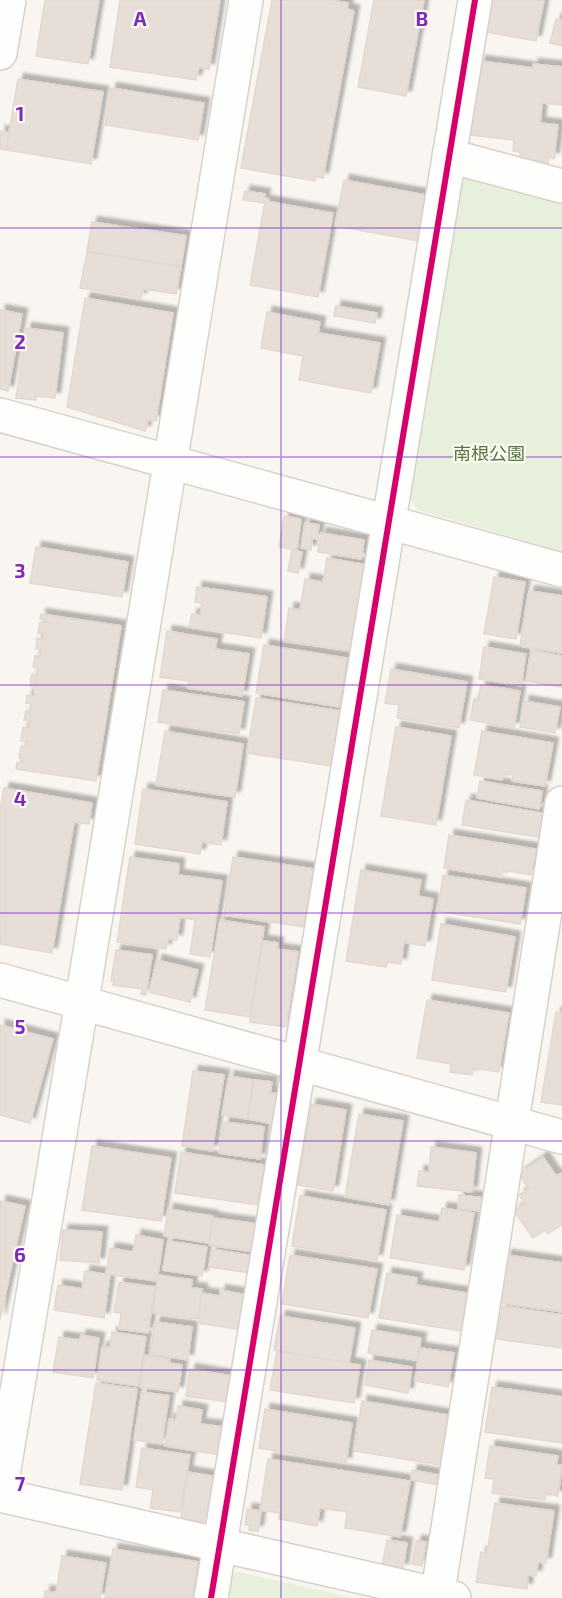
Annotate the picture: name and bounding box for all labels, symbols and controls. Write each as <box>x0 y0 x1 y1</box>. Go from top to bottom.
text: A <box>133 6 147 30</box>
text: B <box>416 6 428 30</box>
text: 1 <box>16 101 24 125</box>
text: 2 <box>14 329 26 353</box>
park label: 南根公園 <box>453 442 525 464</box>
text: 3 <box>14 558 26 582</box>
text: 4 <box>14 786 27 810</box>
text: 5 <box>14 1014 26 1038</box>
text: 6 <box>14 1242 26 1266</box>
text: 7 <box>15 1471 26 1495</box>

